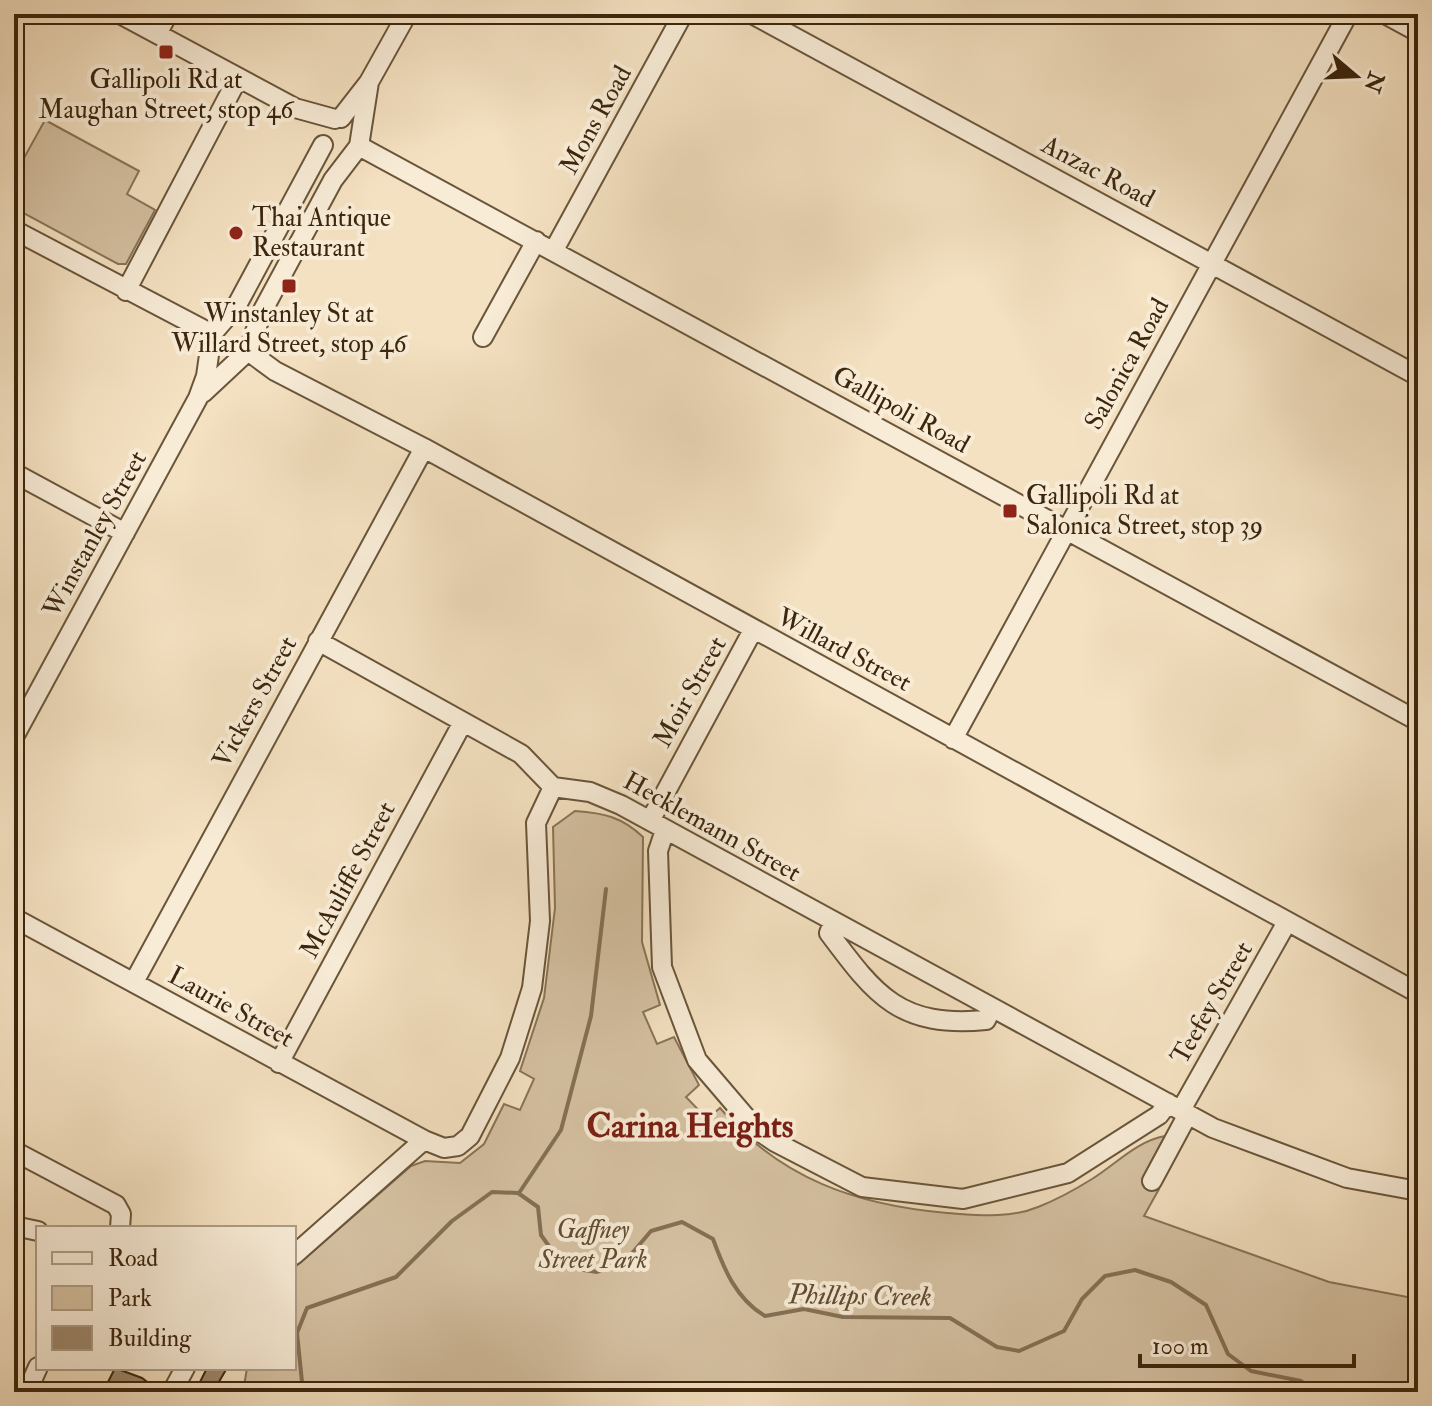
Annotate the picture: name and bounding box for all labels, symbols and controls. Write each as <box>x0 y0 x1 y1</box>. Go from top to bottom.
north arrow <box>1316 36 1396 116</box>
marker: Gallipoli Rd at Maughan Street, stop 46 <box>157 43 175 61</box>
street label: Mons Road <box>553 60 639 180</box>
place label: Gallipoli Rd at Maughan Street, stop 46 <box>39 64 295 127</box>
text: N <box>1357 67 1391 96</box>
street label: Anzac Road <box>1035 128 1160 215</box>
place label: Thai Antique Restaurant <box>252 202 391 264</box>
marker: Thai Antique Restaurant <box>227 224 245 242</box>
marker: Winstanley St at Willard Street, stop 46 <box>280 277 298 295</box>
street label: Salonica Road <box>1078 292 1176 435</box>
place label: Winstanley St at Willard Street, stop 46 <box>170 298 408 361</box>
street label: Gallipoli Road <box>826 359 975 462</box>
street label: Winstanley Street <box>36 445 154 624</box>
place label: Gallipoli Rd at Salonica Street, stop 39 <box>1026 480 1263 543</box>
marker: Gallipoli Rd at Salonica Street, stop 39 <box>1001 502 1019 520</box>
street label: Willard Street <box>770 601 917 699</box>
street label: Vickers Street <box>206 631 304 773</box>
street label: Moir Street <box>646 631 734 753</box>
street label: Hecklemann Street <box>618 765 806 889</box>
street label: McAuliffe Street <box>293 796 403 964</box>
street label: Teefey Street <box>1164 936 1260 1070</box>
street label: Laurie Street <box>163 959 299 1055</box>
district label: Carina Heights <box>587 1105 794 1148</box>
park label: Gaffney Street Park <box>538 1214 647 1276</box>
legend <box>36 1226 296 1370</box>
text: Road <box>108 1243 158 1274</box>
water label: Phillips Creek <box>787 1277 932 1315</box>
text: Park <box>108 1283 152 1314</box>
scale bar <box>1140 1318 1354 1368</box>
text: Building <box>108 1323 192 1354</box>
text: 100 m <box>1152 1331 1209 1362</box>

